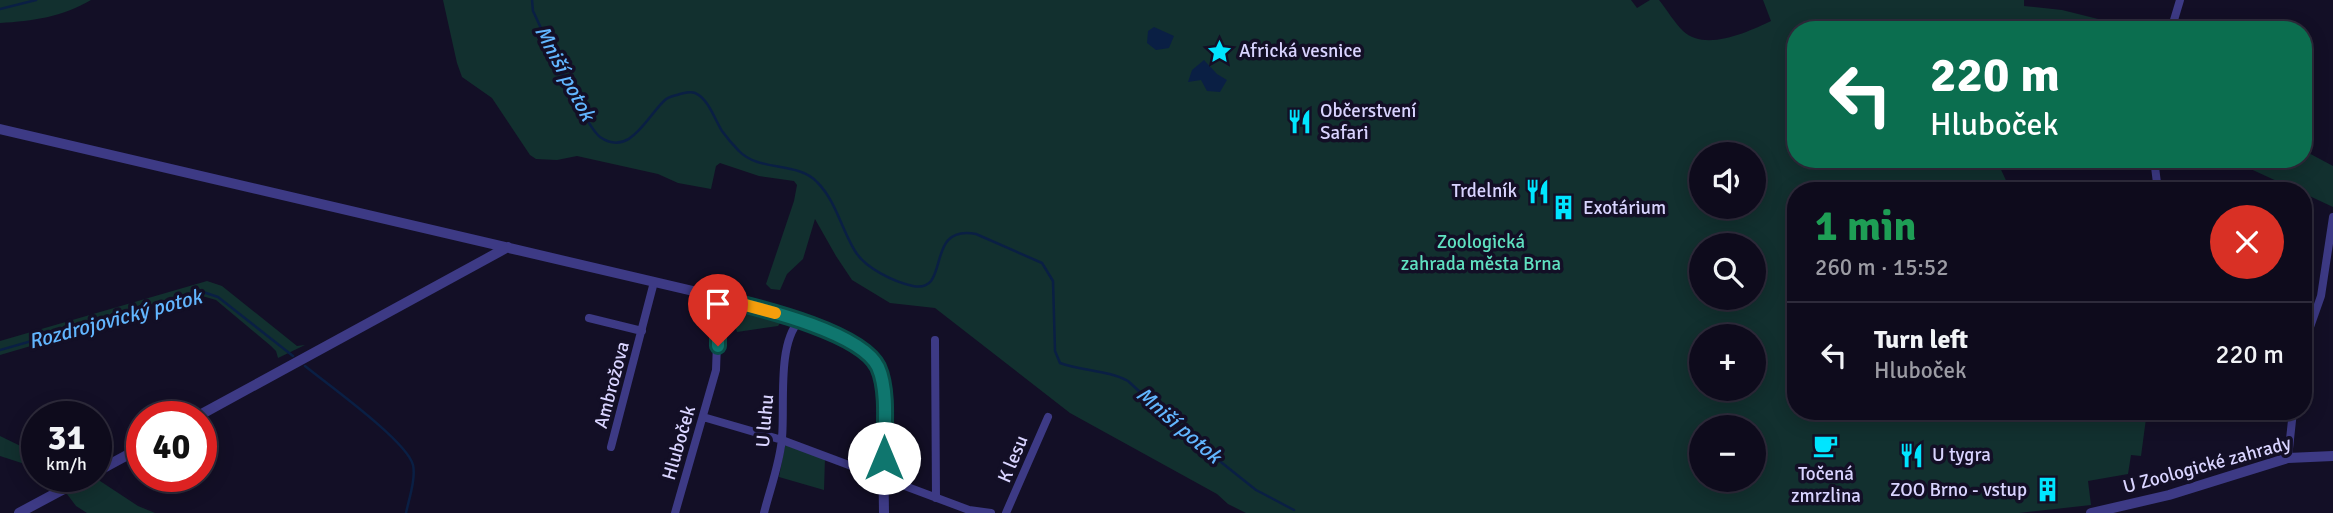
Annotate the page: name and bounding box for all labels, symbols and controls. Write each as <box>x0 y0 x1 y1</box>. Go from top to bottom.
water label: Mniší potok <box>529 21 602 127</box>
place icon: Africká vesnice <box>1205 37 1233 65</box>
place label: Africká vesnice <box>1239 39 1362 63</box>
text: 220 m <box>1930 45 2060 105</box>
icon: left <box>1815 49 1906 140</box>
place label: Občerstvení Safari <box>1320 99 1417 145</box>
text: Hluboček <box>1930 105 2059 144</box>
restaurant icon: Občerstvení Safari <box>1286 108 1314 136</box>
map controls <box>1689 142 1766 492</box>
button: sound <box>1689 142 1766 219</box>
restaurant icon: Trdelník <box>1523 177 1551 205</box>
place label: Trdelník <box>1452 179 1517 203</box>
building icon: Exotárium <box>1549 194 1577 222</box>
place label: Exotárium <box>1583 196 1666 220</box>
text: 1 min <box>1815 201 1916 252</box>
button: close <box>2210 205 2284 279</box>
park label: Zoologická zahrada města Brna <box>1401 230 1561 276</box>
button: search <box>1689 233 1766 310</box>
text: 260 m · 15:52 <box>1815 253 1949 282</box>
pin <box>688 274 748 346</box>
water label: Rozdrojovický potok <box>25 283 207 355</box>
icon: arrive <box>699 285 737 323</box>
button: + <box>1689 324 1766 401</box>
text: Turn left <box>1874 324 1968 356</box>
icon: left <box>1815 336 1853 374</box>
street label: Ambrožova <box>589 339 635 431</box>
text: 220 m <box>2215 339 2284 371</box>
text: Hluboček <box>1874 356 1966 385</box>
water label: Mniší potok <box>1131 381 1229 471</box>
street label: U luhu <box>751 393 779 449</box>
speed limit sign: 40 <box>126 401 217 492</box>
street label: Hluboček <box>657 403 701 483</box>
button: − <box>1689 415 1766 492</box>
text: 31 <box>48 416 85 459</box>
position arrow <box>847 421 921 495</box>
street label: U Zoologické zahrady <box>2120 431 2294 499</box>
street label: K lesu <box>992 432 1034 486</box>
cafe icon: Točená zmrzlina <box>1812 432 1840 460</box>
restaurant icon: U tygra <box>1898 441 1926 469</box>
place label: U tygra <box>1932 443 1991 467</box>
text: km/h <box>46 453 87 475</box>
place label: Točená zmrzlina <box>1791 462 1861 508</box>
building icon: ZOO Brno - vstup <box>2033 476 2061 504</box>
place label: ZOO Brno - vstup <box>1890 478 2027 502</box>

